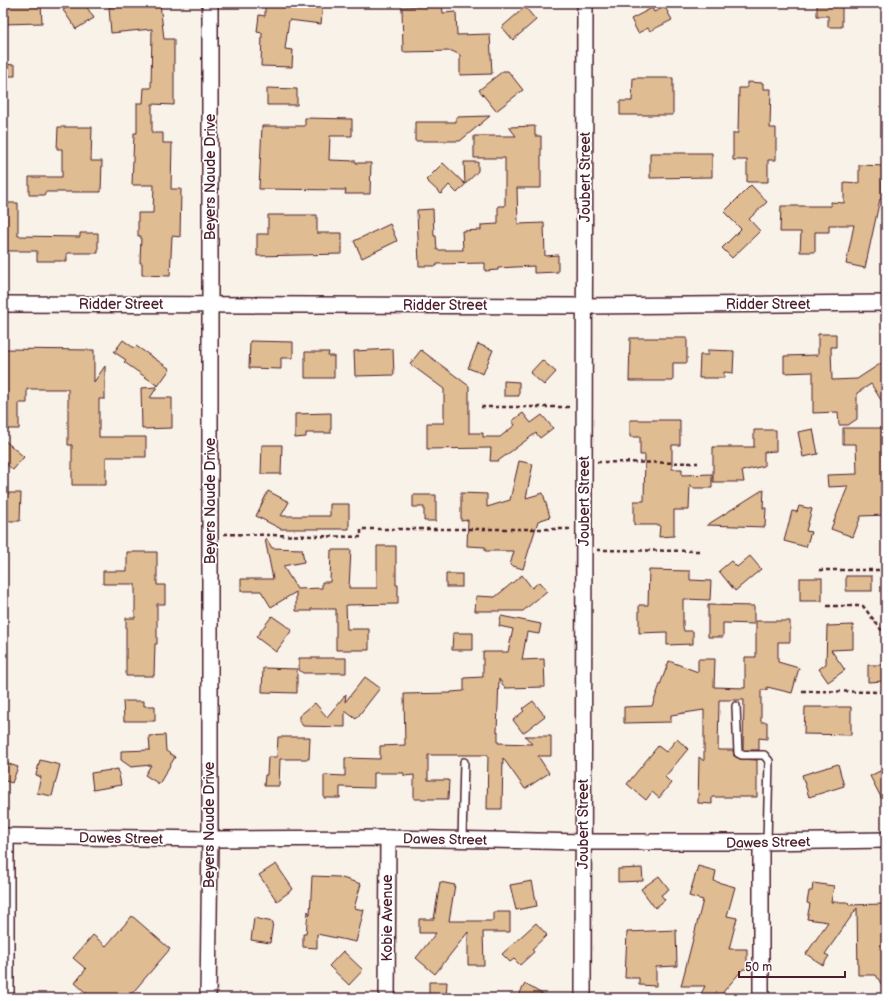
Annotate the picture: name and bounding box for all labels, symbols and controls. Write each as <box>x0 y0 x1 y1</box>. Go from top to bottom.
street label: Beyers Naude Drive <box>202 114 219 240</box>
street label: Joubert Street <box>577 131 594 222</box>
street label: Ridder Street <box>79 296 164 313</box>
street label: Ridder Street <box>726 296 811 313</box>
street label: Ridder Street <box>403 297 488 314</box>
street label: Beyers Naude Drive <box>202 438 219 564</box>
street label: Joubert Street <box>576 455 593 546</box>
street label: Beyers Naude Drive <box>201 762 218 888</box>
street label: Joubert Street <box>575 778 592 869</box>
street label: Dawes Street <box>79 829 164 848</box>
street label: Dawes Street <box>403 830 488 849</box>
street label: Dawes Street <box>726 833 811 852</box>
street label: Kobie Avenue <box>379 874 396 962</box>
scale bar <box>739 953 845 979</box>
text: 50 m <box>745 960 772 975</box>

